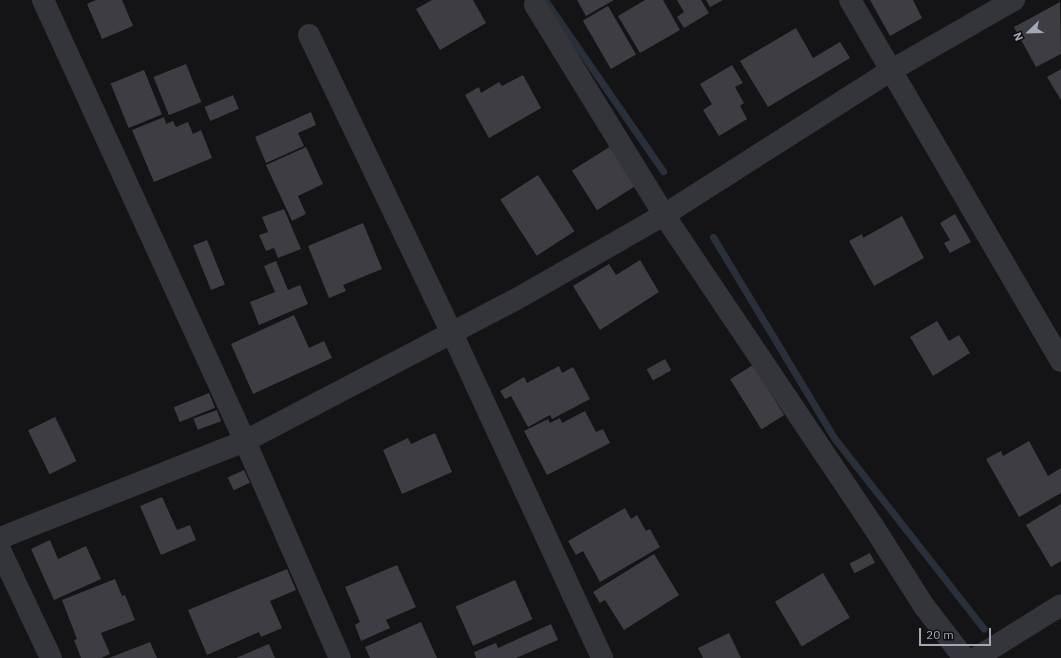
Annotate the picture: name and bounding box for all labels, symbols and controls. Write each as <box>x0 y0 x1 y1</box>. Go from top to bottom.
north arrow <box>1009 12 1049 52</box>
text: N <box>1010 30 1026 43</box>
scale bar <box>921 620 993 646</box>
text: 20 m <box>926 627 954 642</box>

